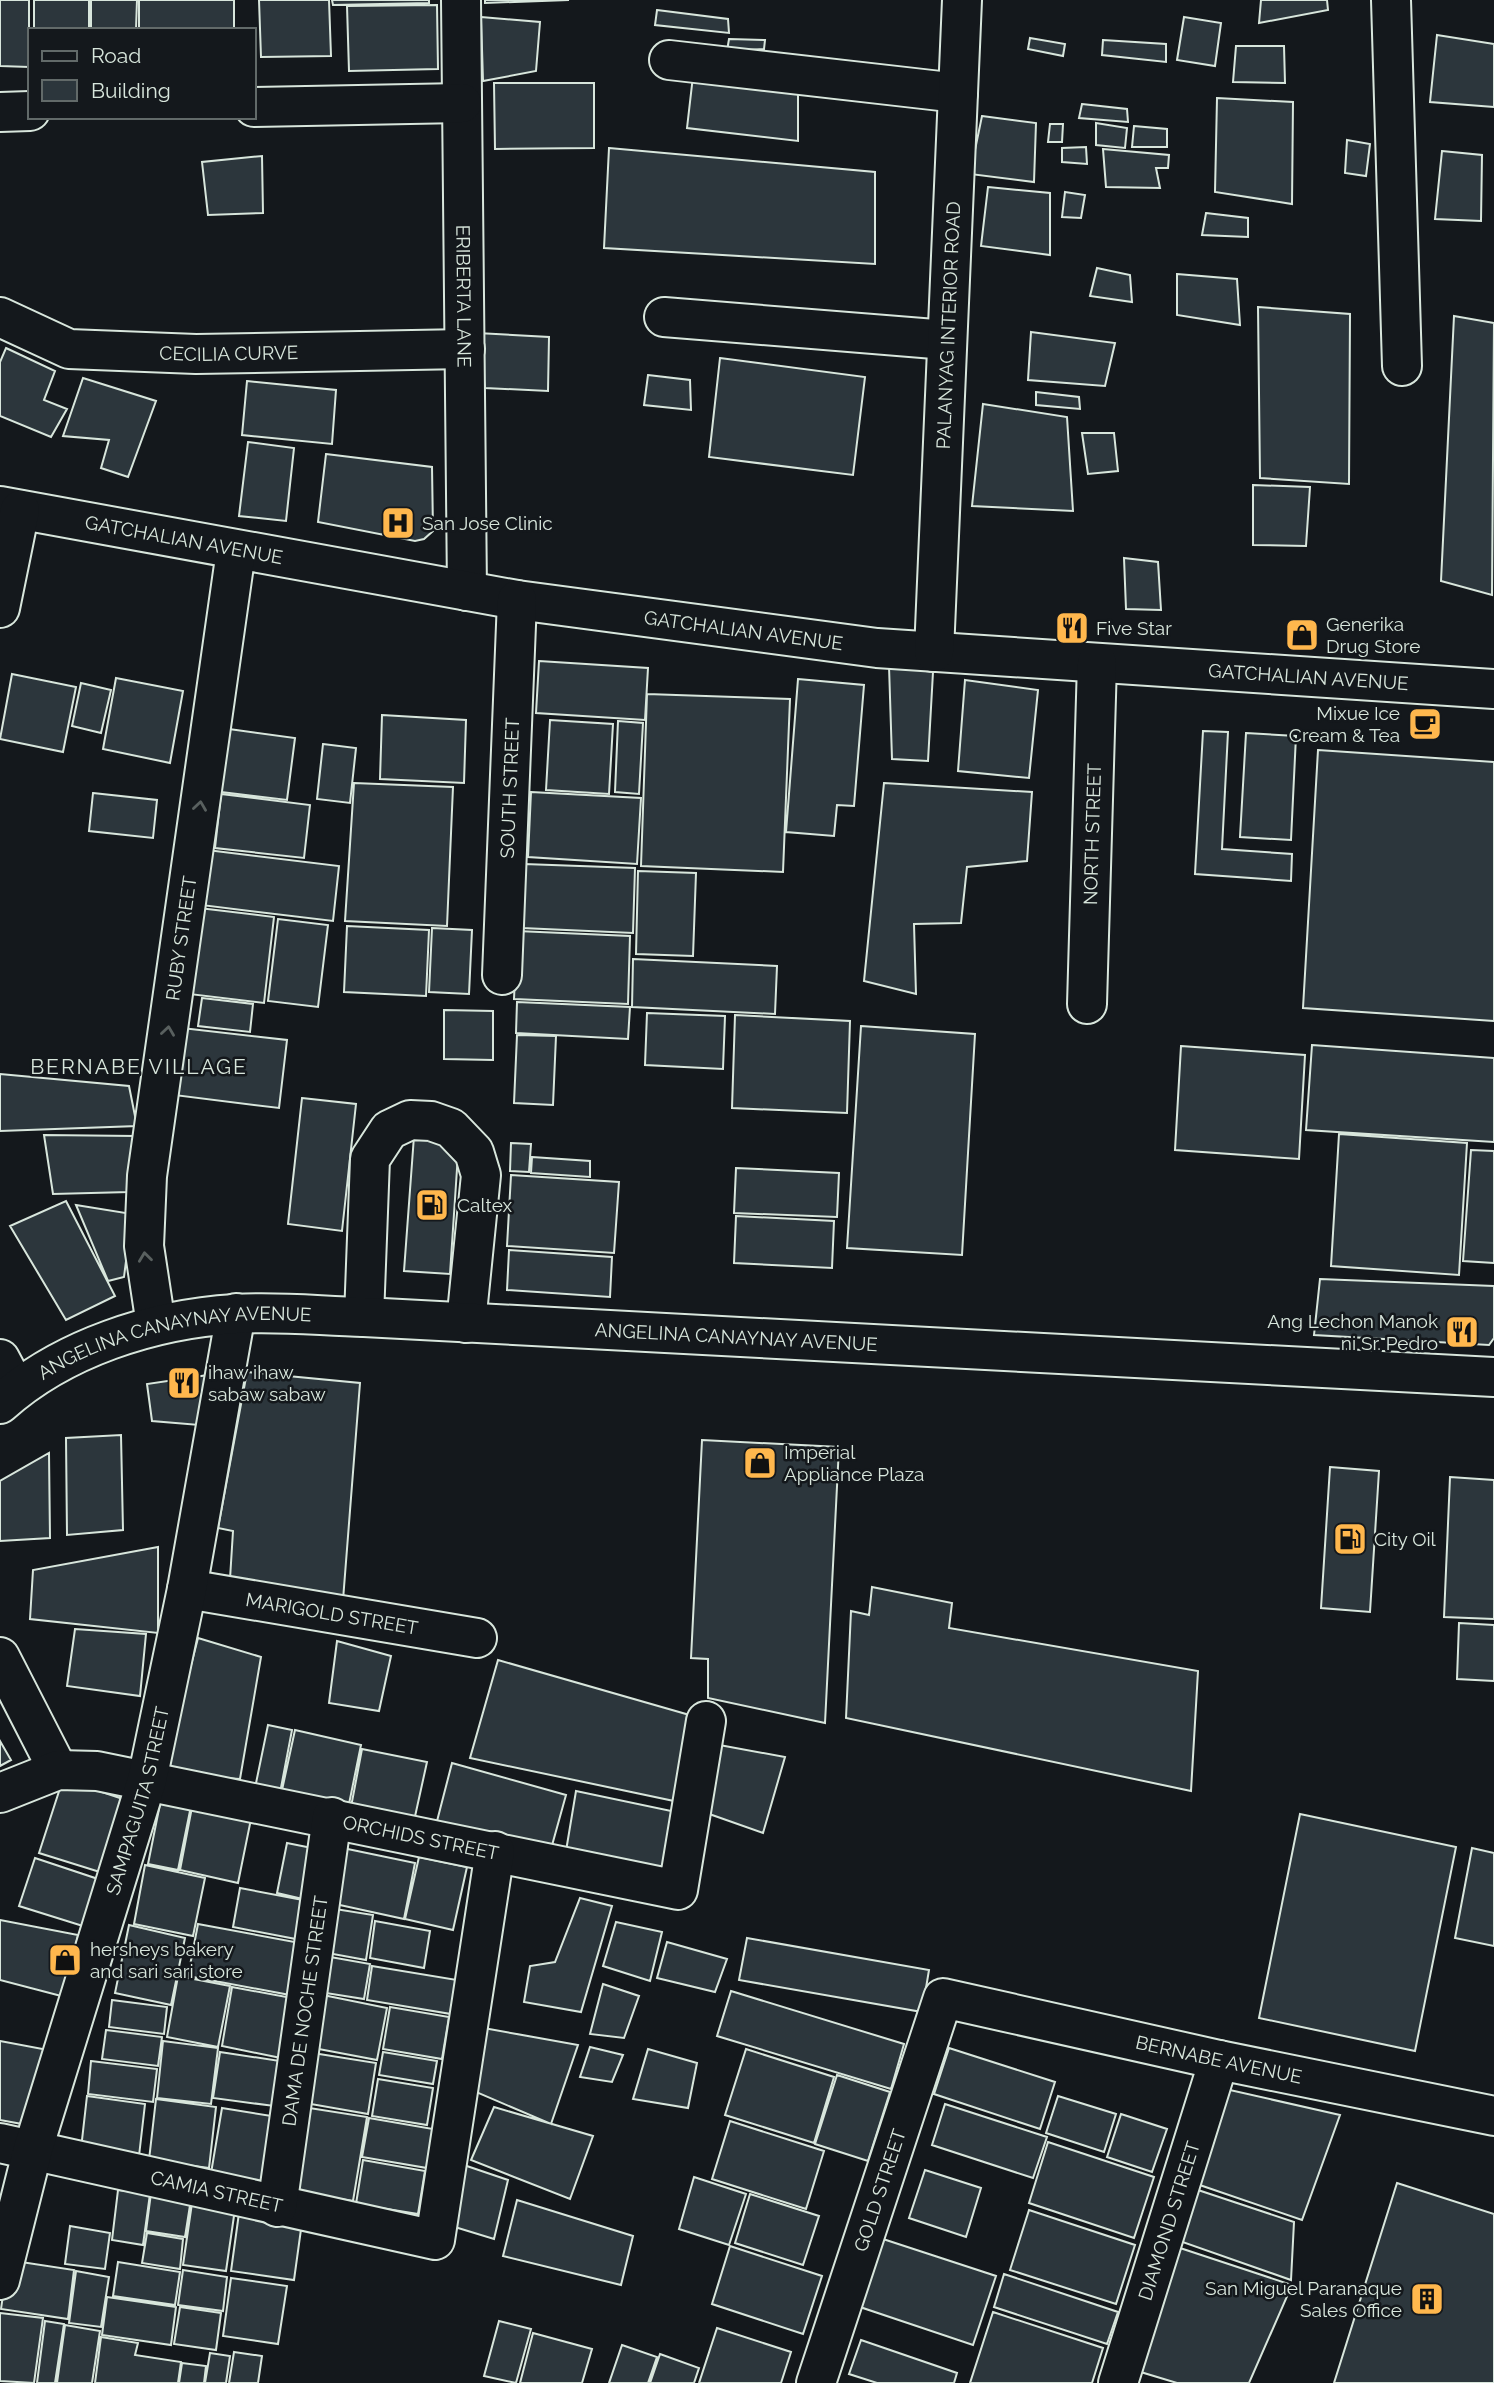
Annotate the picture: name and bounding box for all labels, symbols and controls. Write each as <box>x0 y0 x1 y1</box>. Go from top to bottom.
legend <box>28 28 256 119</box>
text: Road <box>91 43 141 68</box>
text: Building <box>91 78 171 103</box>
street label: PALANYAG INTERIOR ROAD <box>932 201 964 450</box>
street label: ERIBERTA LANE <box>452 224 476 368</box>
street label: CECILIA CURVE <box>159 341 299 365</box>
hospital icon: San Jose Clinic <box>379 504 417 542</box>
street label: GATCHALIAN AVENUE <box>83 511 285 568</box>
place label: San Jose Clinic <box>422 512 553 534</box>
street label: GATCHALIAN AVENUE <box>643 606 844 654</box>
restaurant icon: Five Star <box>1053 609 1091 647</box>
place label: Generika Drug Store <box>1326 613 1421 657</box>
shop icon: Generika Drug Store <box>1283 616 1321 654</box>
place label: Five Star <box>1096 617 1172 639</box>
street label: GATCHALIAN AVENUE <box>1208 659 1409 694</box>
place label: Mixue Ice Cream & Tea <box>1289 702 1400 746</box>
cafe icon: Mixue Ice Cream & Tea <box>1406 705 1444 743</box>
street label: SOUTH STREET <box>496 717 523 859</box>
street label: NORTH STREET <box>1079 762 1105 905</box>
one-way arrow <box>192 800 207 812</box>
street label: RUBY STREET <box>161 874 201 1002</box>
one-way arrow <box>160 1026 175 1037</box>
district label: BERNABE VILLAGE <box>30 1054 248 1079</box>
fuel station icon: Caltex <box>413 1186 451 1224</box>
place label: Caltex <box>457 1194 513 1216</box>
one-way arrow <box>138 1251 153 1263</box>
street label: ANGELINA CANAYNAY AVENUE <box>34 1302 312 1384</box>
place label: Ang Lechon Manok ni Sr. Pedro <box>1267 1310 1438 1354</box>
restaurant icon: Ang Lechon Manok ni Sr. Pedro <box>1443 1313 1481 1351</box>
street label: ANGELINA CANAYNAY AVENUE <box>594 1318 878 1355</box>
place label: ihaw ihaw sabaw sabaw <box>208 1361 326 1405</box>
restaurant icon: ihaw ihaw sabaw sabaw <box>165 1364 203 1402</box>
place label: Imperial Appliance Plaza <box>784 1441 924 1485</box>
shop icon: Imperial Appliance Plaza <box>741 1444 779 1482</box>
fuel station icon: City Oil <box>1331 1520 1369 1558</box>
place label: City Oil <box>1374 1528 1437 1550</box>
street label: MARIGOLD STREET <box>244 1588 420 1639</box>
street label: SAMPAGUITA STREET <box>101 1704 173 1897</box>
street label: ORCHIDS STREET <box>341 1811 501 1864</box>
street label: DAMA DE NOCHE STREET <box>278 1894 332 2128</box>
place label: hersheys bakery and sari sari store <box>90 1938 243 1982</box>
shop icon: hersheys bakery and sari sari store <box>46 1941 84 1979</box>
street label: BERNABE AVENUE <box>1134 2031 1304 2088</box>
street label: GOLD STREET <box>849 2126 910 2254</box>
street label: DIAMOND STREET <box>1134 2138 1204 2303</box>
street label: CAMIA STREET <box>149 2166 285 2217</box>
place label: San Miguel Paranaque Sales Office <box>1205 2277 1402 2321</box>
building icon: San Miguel Paranaque Sales Office <box>1408 2280 1446 2318</box>

